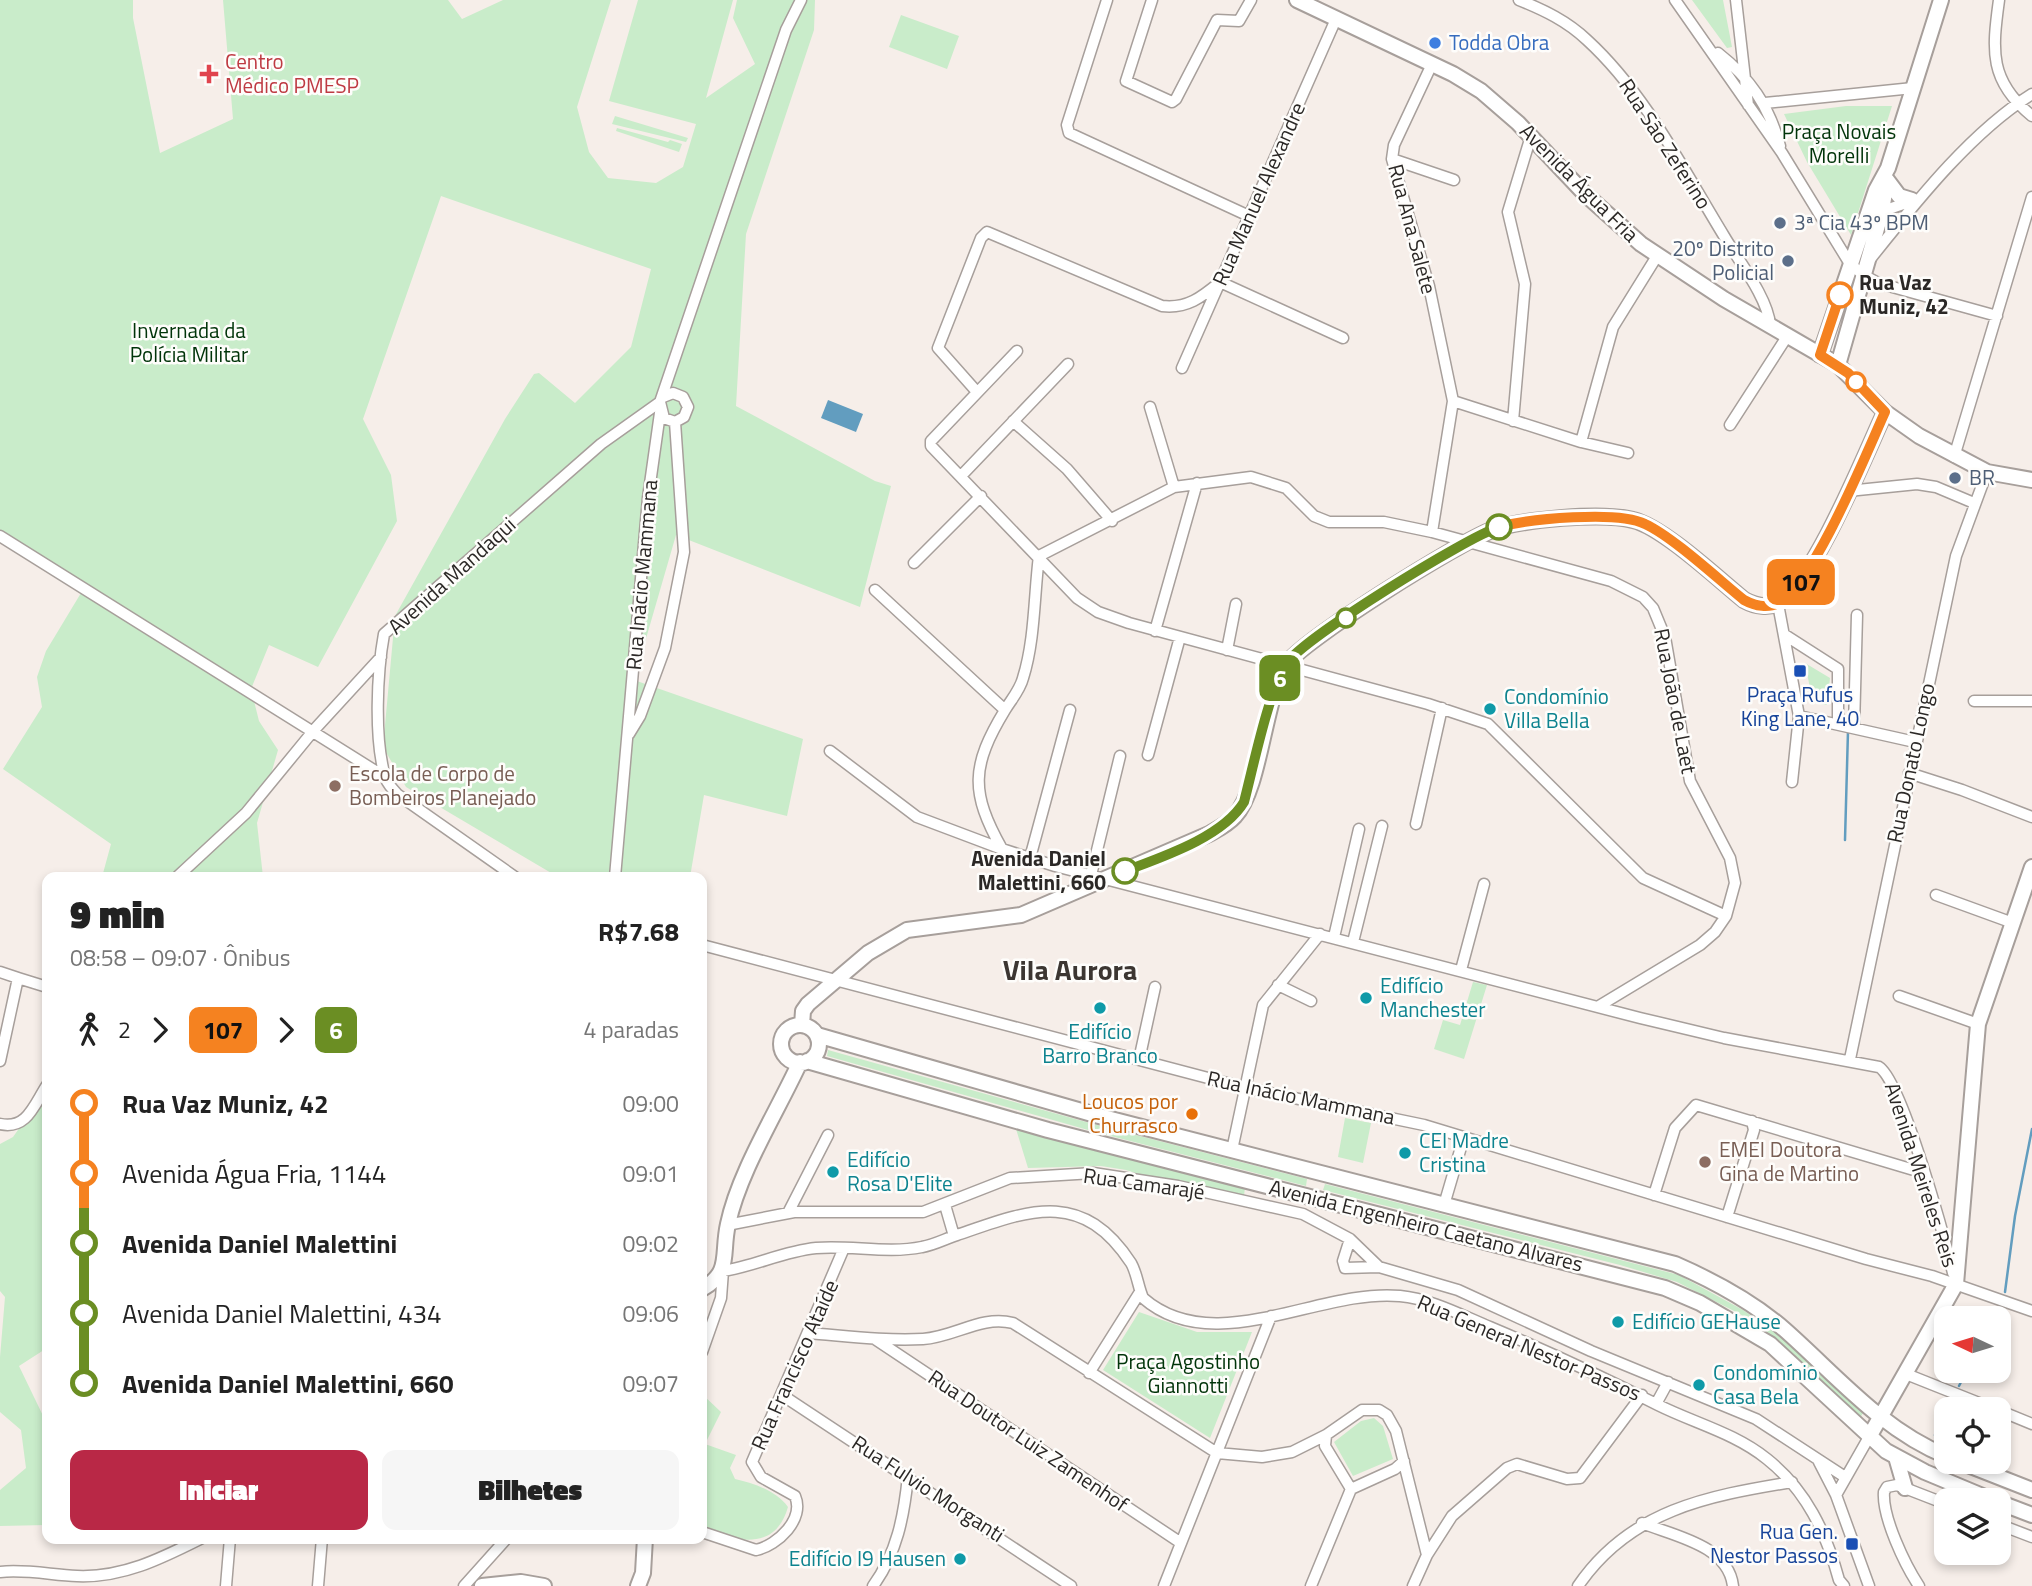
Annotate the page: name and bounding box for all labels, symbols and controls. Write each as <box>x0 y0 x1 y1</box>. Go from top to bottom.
place label: Todda Obra <box>1449 26 1550 58</box>
marker: Todda Obra <box>1427 35 1443 51</box>
place label: Centro Médico PMESP <box>225 45 359 101</box>
marker: Centro Médico PMESP <box>199 64 219 84</box>
street label: Rua São Zeferino <box>1612 72 1720 215</box>
street label: Rua Manuel Alexandre <box>1203 97 1313 290</box>
street label: Avenida Água Fria <box>1513 115 1647 250</box>
park label: Praça Novais Morelli <box>1782 115 1896 171</box>
street label: Rua Ana Salete <box>1380 160 1446 297</box>
place label: 3ª Cia 43º BPM <box>1794 206 1929 238</box>
marker: 3ª Cia 43º BPM <box>1772 215 1788 231</box>
place label: 20º Distrito Policial <box>1672 232 1774 288</box>
marker: 20º Distrito Policial <box>1780 253 1796 269</box>
place label: Rua Vaz Muniz, 42 <box>1859 266 1949 322</box>
marker: Rua Vaz Muniz, 42 <box>1827 282 1853 308</box>
park label: Invernada da Polícia Militar <box>130 314 248 370</box>
unlabelled marker <box>1846 372 1866 392</box>
place label: BR <box>1969 461 1995 493</box>
marker: BR <box>1947 470 1963 486</box>
street label: Rua Inácio Mammana <box>617 478 665 672</box>
street label: Avenida Mandaqui <box>380 509 522 642</box>
unlabelled marker <box>1486 514 1512 540</box>
line badge: 107 <box>1761 559 1841 605</box>
text: 107 <box>1781 564 1821 600</box>
unlabelled marker <box>1336 608 1356 628</box>
street label: Rua João de Laet <box>1646 625 1706 777</box>
line badge: 6 <box>1257 655 1303 701</box>
text: 6 <box>1273 660 1287 696</box>
marker: Praça Rufus King Lane, 40 <box>1792 663 1808 679</box>
place label: Praça Rufus King Lane, 40 <box>1741 678 1859 734</box>
place label: Condomínio Villa Bella <box>1504 680 1609 736</box>
street label: Rua Donato Longo <box>1877 680 1943 846</box>
marker: Condomínio Villa Bella <box>1482 701 1498 717</box>
place label: Escola de Corpo de Bombeiros Planejado <box>349 757 536 813</box>
marker: Escola de Corpo de Bombeiros Planejado <box>327 778 343 794</box>
place label: Avenida Daniel Malettini, 660 <box>971 842 1106 898</box>
marker: Avenida Daniel Malettini, 660 <box>1112 858 1138 884</box>
text: 9 min <box>70 885 164 943</box>
text: R$7.68 <box>598 912 679 951</box>
text: 08:58 – 09:07 · Ônibus <box>70 940 290 975</box>
district label: Vila Aurora <box>1003 948 1137 991</box>
place label: Edifício Manchester <box>1380 969 1485 1025</box>
marker: Edifício Manchester <box>1358 990 1374 1006</box>
marker: Edifício Barro Branco <box>1092 1000 1108 1016</box>
icon: walk <box>70 1011 108 1049</box>
icon: forward <box>141 1011 179 1049</box>
icon: forward <box>267 1011 305 1049</box>
text: 2 <box>118 1012 131 1047</box>
text: 107 <box>203 1012 243 1048</box>
text: 6 <box>329 1012 343 1048</box>
text: 4 paradas <box>584 1012 679 1047</box>
place label: Edifício Barro Branco <box>1042 1015 1158 1071</box>
street label: Rua Inácio Mammana <box>1204 1061 1399 1133</box>
street label: Avenida Meireles Reis <box>1877 1078 1967 1271</box>
text: Rua Vaz Muniz, 42 <box>122 1084 329 1123</box>
place label: Loucos por Churrasco <box>1082 1085 1178 1141</box>
text: 09:00 <box>622 1086 679 1121</box>
marker: Loucos por Churrasco <box>1184 1106 1200 1122</box>
place label: CEI Madre Cristina <box>1419 1124 1509 1180</box>
place label: EMEI Doutora Gina de Martino <box>1719 1133 1859 1189</box>
place label: Edifício Rosa D'Elite <box>847 1143 953 1199</box>
marker: CEI Madre Cristina <box>1397 1145 1413 1161</box>
text: Avenida Água Fria, 1144 <box>122 1154 386 1193</box>
marker: EMEI Doutora Gina de Martino <box>1697 1154 1713 1170</box>
text: 09:01 <box>622 1156 679 1191</box>
street label: Rua Camarajé <box>1081 1159 1207 1207</box>
marker: Edifício Rosa D'Elite <box>825 1164 841 1180</box>
street label: Avenida Engenheiro Caetano Alvares <box>1266 1171 1586 1280</box>
text: Avenida Daniel Malettini <box>122 1224 397 1263</box>
text: 09:02 <box>622 1226 679 1261</box>
street label: Rua Francisco Ataíde <box>742 1274 846 1455</box>
street label: Rua General Nestor Passos <box>1413 1285 1646 1409</box>
text: Avenida Daniel Malettini, 434 <box>122 1294 442 1333</box>
text: 09:06 <box>622 1296 679 1331</box>
place label: Edifício GEHause <box>1632 1305 1781 1337</box>
north arrow <box>1934 1306 2011 1382</box>
map controls <box>1934 1306 2011 1565</box>
marker: Edifício GEHause <box>1610 1314 1626 1330</box>
park label: Praça Agostinho Giannotti <box>1116 1345 1260 1401</box>
place label: Condomínio Casa Bela <box>1713 1356 1818 1412</box>
street label: Rua Doutor Luiz Zamenhof <box>922 1361 1135 1519</box>
text: Avenida Daniel Malettini, 660 <box>122 1364 453 1403</box>
text: 09:07 <box>622 1366 679 1401</box>
marker: Condomínio Casa Bela <box>1691 1377 1707 1393</box>
button: locate <box>1934 1397 2011 1474</box>
street label: Rua Fulvio Morganti <box>846 1427 1011 1550</box>
button: Iniciar <box>70 1450 368 1530</box>
button: Bilhetes <box>382 1450 679 1530</box>
button: layers <box>1934 1488 2011 1565</box>
place label: Rua Gen. Nestor Passos <box>1710 1515 1838 1571</box>
marker: Rua Gen. Nestor Passos <box>1844 1536 1860 1552</box>
place label: Edifício I9 Hausen <box>789 1542 946 1574</box>
marker: Edifício I9 Hausen <box>952 1551 968 1567</box>

